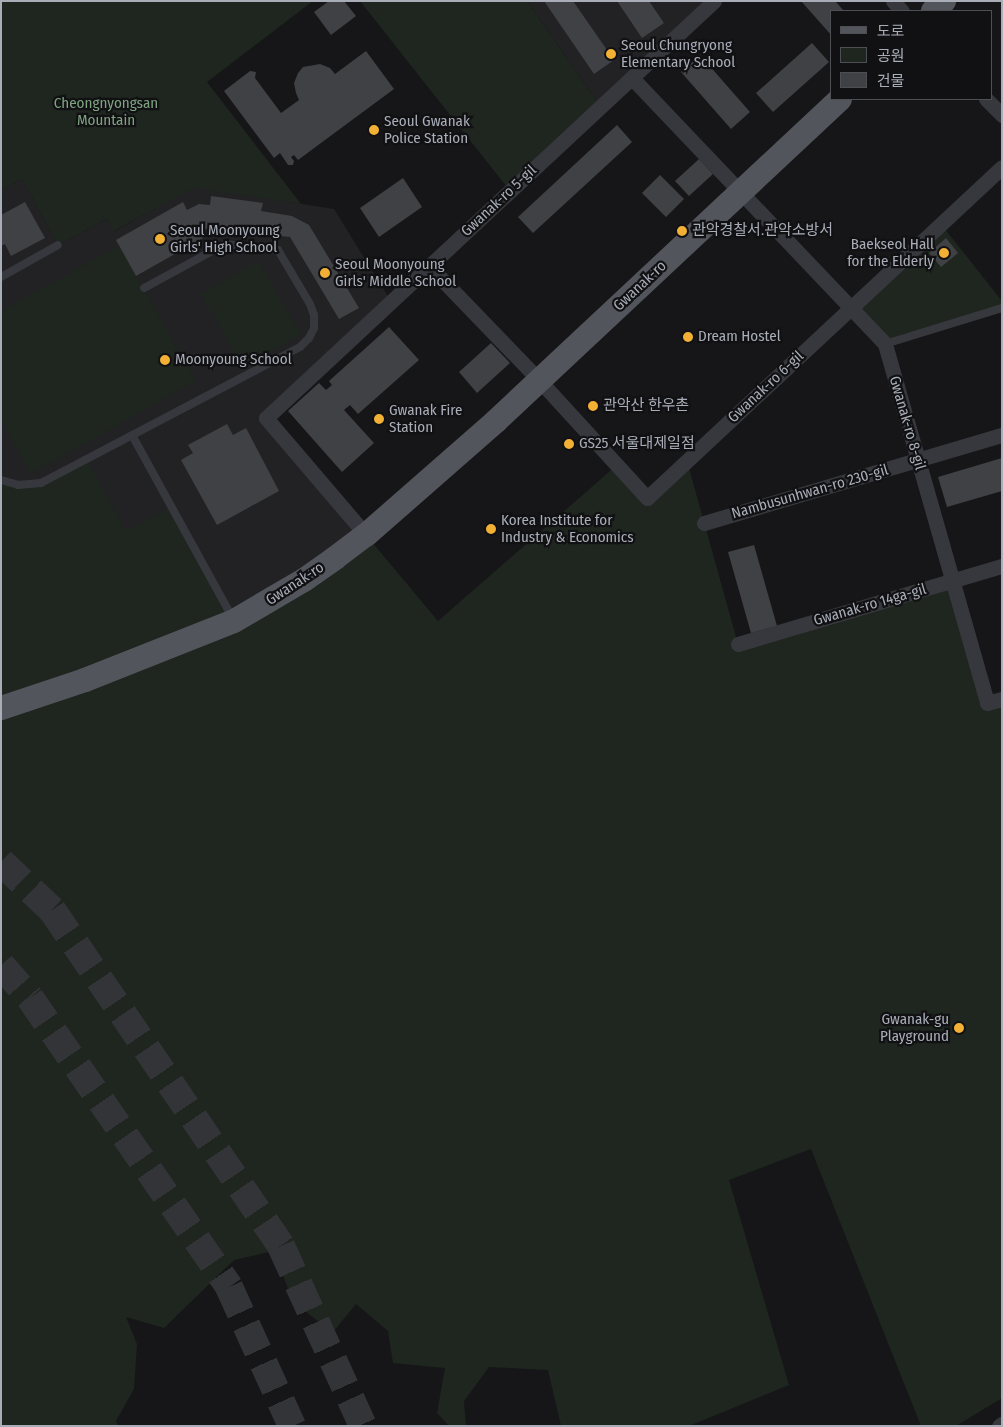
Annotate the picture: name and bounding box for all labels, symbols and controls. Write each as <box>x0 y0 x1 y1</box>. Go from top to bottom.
legend <box>830 10 993 100</box>
text: 도로 <box>877 22 905 40</box>
place label: Seoul Chungryong Elementary School <box>621 36 735 71</box>
text: 공원 <box>877 47 905 65</box>
marker: Seoul Chungryong Elementary School <box>605 48 617 60</box>
text: 건물 <box>877 72 905 90</box>
park label: Cheongnyongsan Mountain <box>54 94 158 129</box>
place label: Seoul Gwanak Police Station <box>384 112 470 147</box>
marker: Seoul Gwanak Police Station <box>368 124 380 136</box>
street label: Gwanak-ro 5-gil <box>458 162 540 240</box>
place label: Seoul Moonyoung Girls' High School <box>170 221 280 256</box>
place label: 관악경찰서.관악소방서 <box>692 222 833 240</box>
marker: 관악경찰서.관악소방서 <box>676 225 688 237</box>
marker: Seoul Moonyoung Girls' High School <box>154 233 166 245</box>
place label: Baekseol Hall for the Elderly <box>847 235 934 270</box>
marker: Baekseol Hall for the Elderly <box>938 247 950 259</box>
place label: Seoul Moonyoung Girls' Middle School <box>335 255 456 290</box>
street label: Gwanak-ro <box>610 257 670 315</box>
marker: Seoul Moonyoung Girls' Middle School <box>319 267 331 279</box>
place label: Dream Hostel <box>698 328 781 346</box>
marker: Dream Hostel <box>682 331 694 343</box>
street label: Gwanak-ro 6-gil <box>724 347 808 427</box>
place label: Moonyoung School <box>175 351 292 369</box>
marker: Moonyoung School <box>159 354 171 366</box>
street label: Gwanak-ro 8-gil <box>885 374 929 472</box>
place label: 관악산 한우촌 <box>603 397 689 415</box>
marker: 관악산 한우촌 <box>587 400 599 412</box>
place label: Gwanak Fire Station <box>389 401 462 436</box>
marker: Gwanak Fire Station <box>373 413 385 425</box>
place label: GS25 서울대제일점 <box>579 435 695 453</box>
marker: GS25 서울대제일점 <box>563 438 575 450</box>
street label: Nambusunhwan-ro 230-gil <box>730 461 890 523</box>
place label: Korea Institute for Industry & Economics <box>501 511 634 546</box>
marker: Korea Institute for Industry & Economics <box>485 523 497 535</box>
street label: Gwanak-ro <box>263 559 327 609</box>
street label: Gwanak-ro 14ga-gil <box>812 580 928 630</box>
place label: Gwanak-gu Playground <box>880 1010 949 1045</box>
marker: Gwanak-gu Playground <box>953 1022 965 1034</box>

